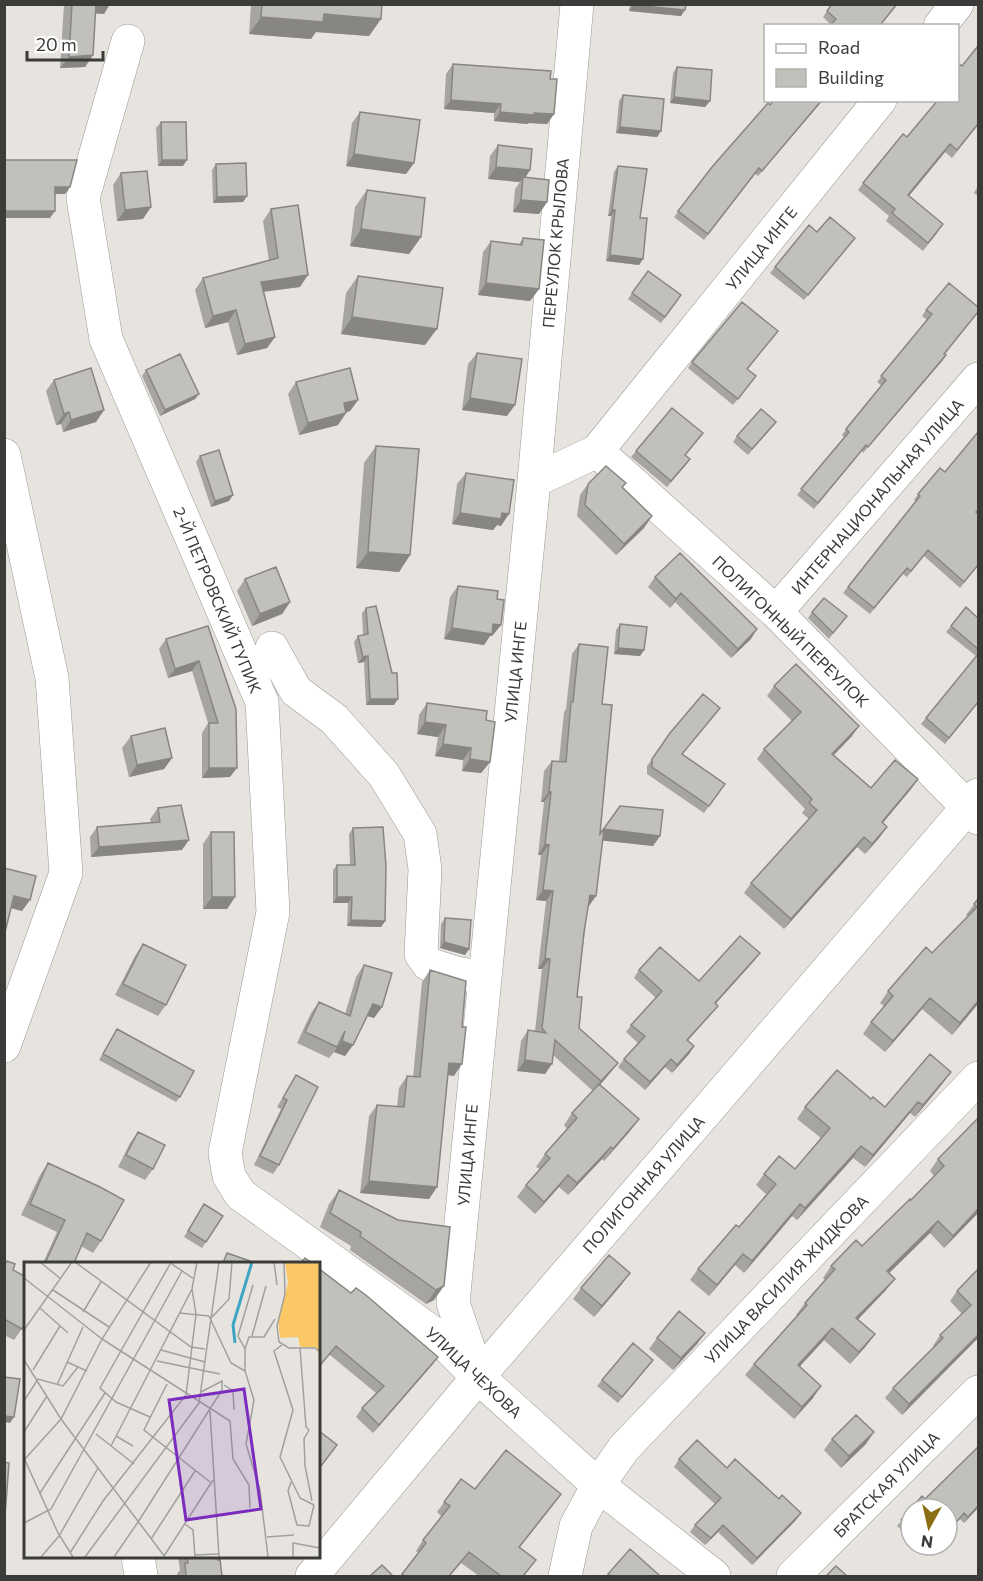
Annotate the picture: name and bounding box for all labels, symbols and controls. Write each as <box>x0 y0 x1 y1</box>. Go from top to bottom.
scale bar <box>27 24 104 62</box>
legend <box>764 24 959 102</box>
text: 20 m <box>36 33 77 55</box>
text: Road <box>818 36 860 58</box>
text: Building <box>818 66 884 88</box>
street label: ПЕРЕУЛОК КРЫЛОВА <box>538 157 572 329</box>
street label: УЛИЦА ИНГЕ <box>721 202 801 294</box>
street label: ИНТЕРНАЦИОНАЛЬНАЯ УЛИЦА <box>787 394 967 598</box>
street label: 2-Й ПЕТРОВСКИЙ ТУПИК <box>170 504 266 696</box>
street label: ПОЛИГОННЫЙ ПЕРЕУЛОК <box>709 551 873 711</box>
street label: УЛИЦА ИНГЕ <box>500 620 530 724</box>
street label: УЛИЦА ИНГЕ <box>453 1103 481 1207</box>
street label: ПОЛИГОННАЯ УЛИЦА <box>578 1111 708 1257</box>
street label: УЛИЦА ВАСИЛИЯ ЖИДКОВА <box>700 1191 872 1367</box>
inset map <box>24 1262 320 1557</box>
street label: УЛИЦА ЧЕХОВА <box>422 1323 526 1421</box>
street label: БРАТСКАЯ УЛИЦА <box>829 1427 943 1541</box>
north arrow <box>899 1497 959 1557</box>
text: N <box>920 1532 934 1553</box>

